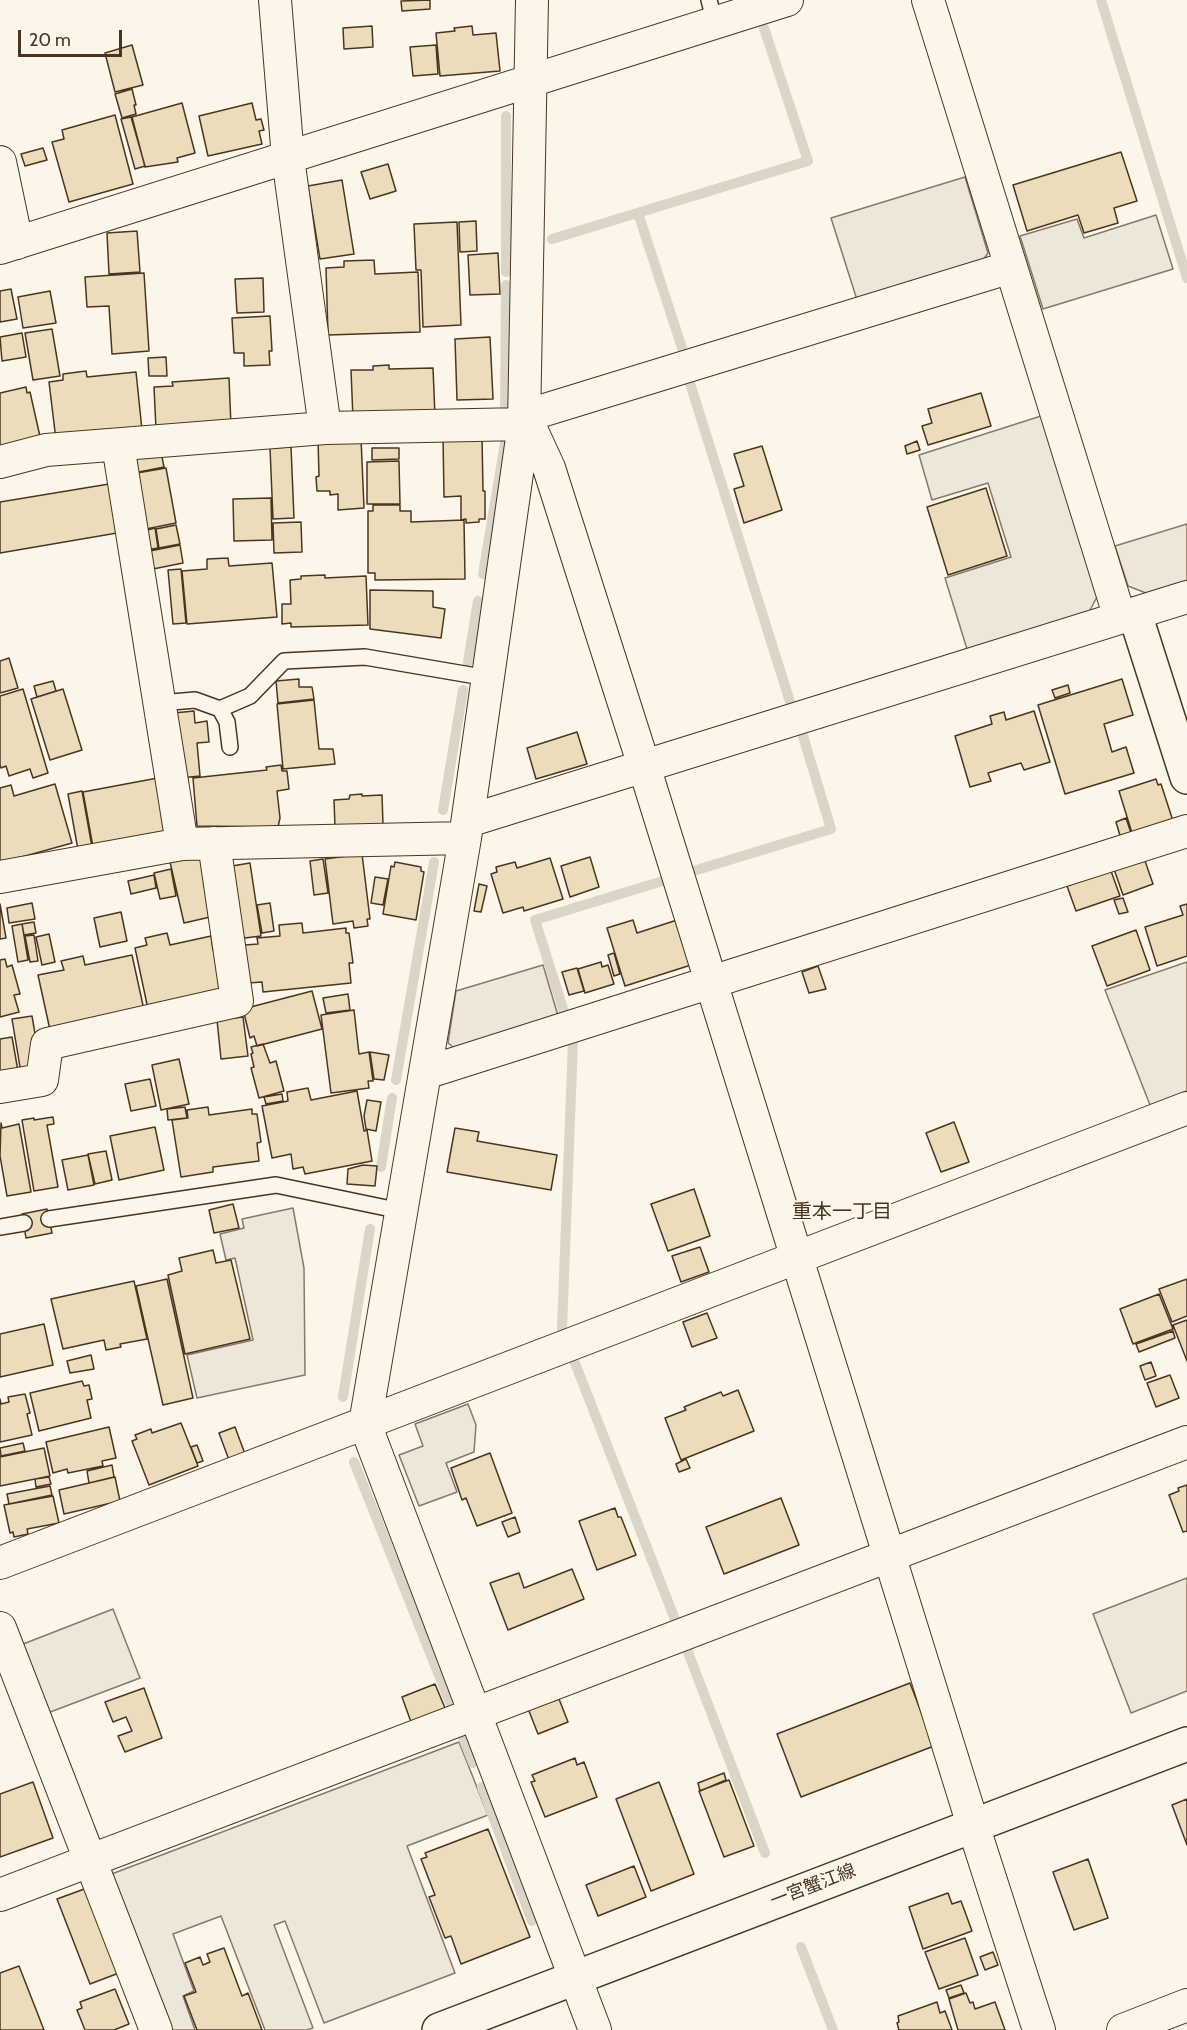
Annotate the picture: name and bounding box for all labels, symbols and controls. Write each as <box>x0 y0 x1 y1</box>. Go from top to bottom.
scale bar <box>21 18 124 56</box>
text: 20 m <box>29 29 71 51</box>
district label: 重本一丁目 <box>792 1200 892 1224</box>
street label: 一宮蟹江線 <box>767 1860 859 1912</box>

